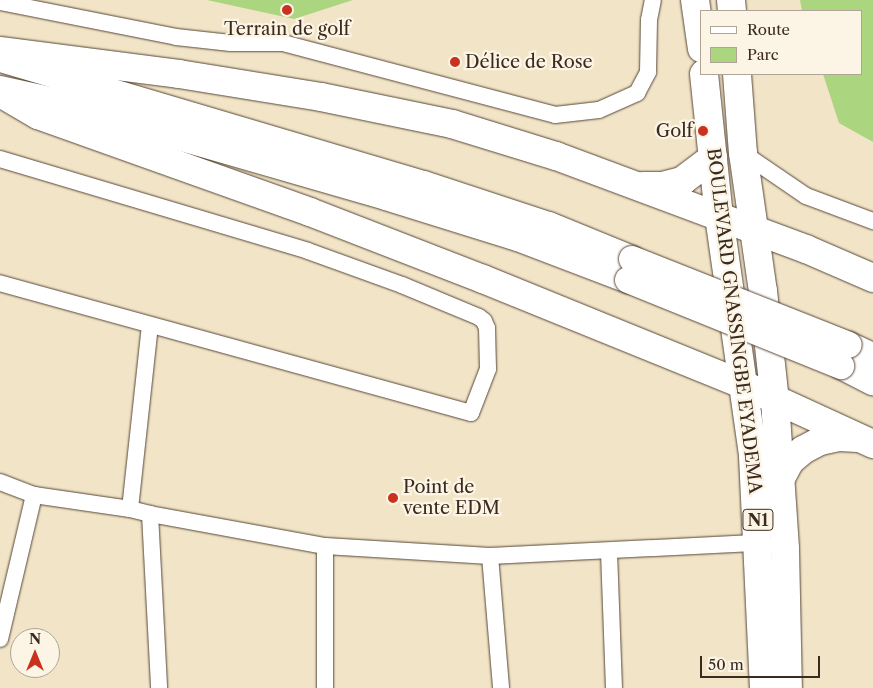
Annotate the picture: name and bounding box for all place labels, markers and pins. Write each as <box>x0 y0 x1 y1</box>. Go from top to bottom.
marker: Terrain de golf <box>281 4 293 16</box>
place label: Terrain de golf <box>224 18 350 40</box>
place label: Délice de Rose <box>465 51 593 73</box>
marker: Délice de Rose <box>449 56 461 68</box>
place label: Golf <box>656 120 693 142</box>
marker: Golf <box>697 125 709 137</box>
place label: Point de vente EDM <box>403 477 500 520</box>
marker: Point de vente EDM <box>387 492 399 504</box>

